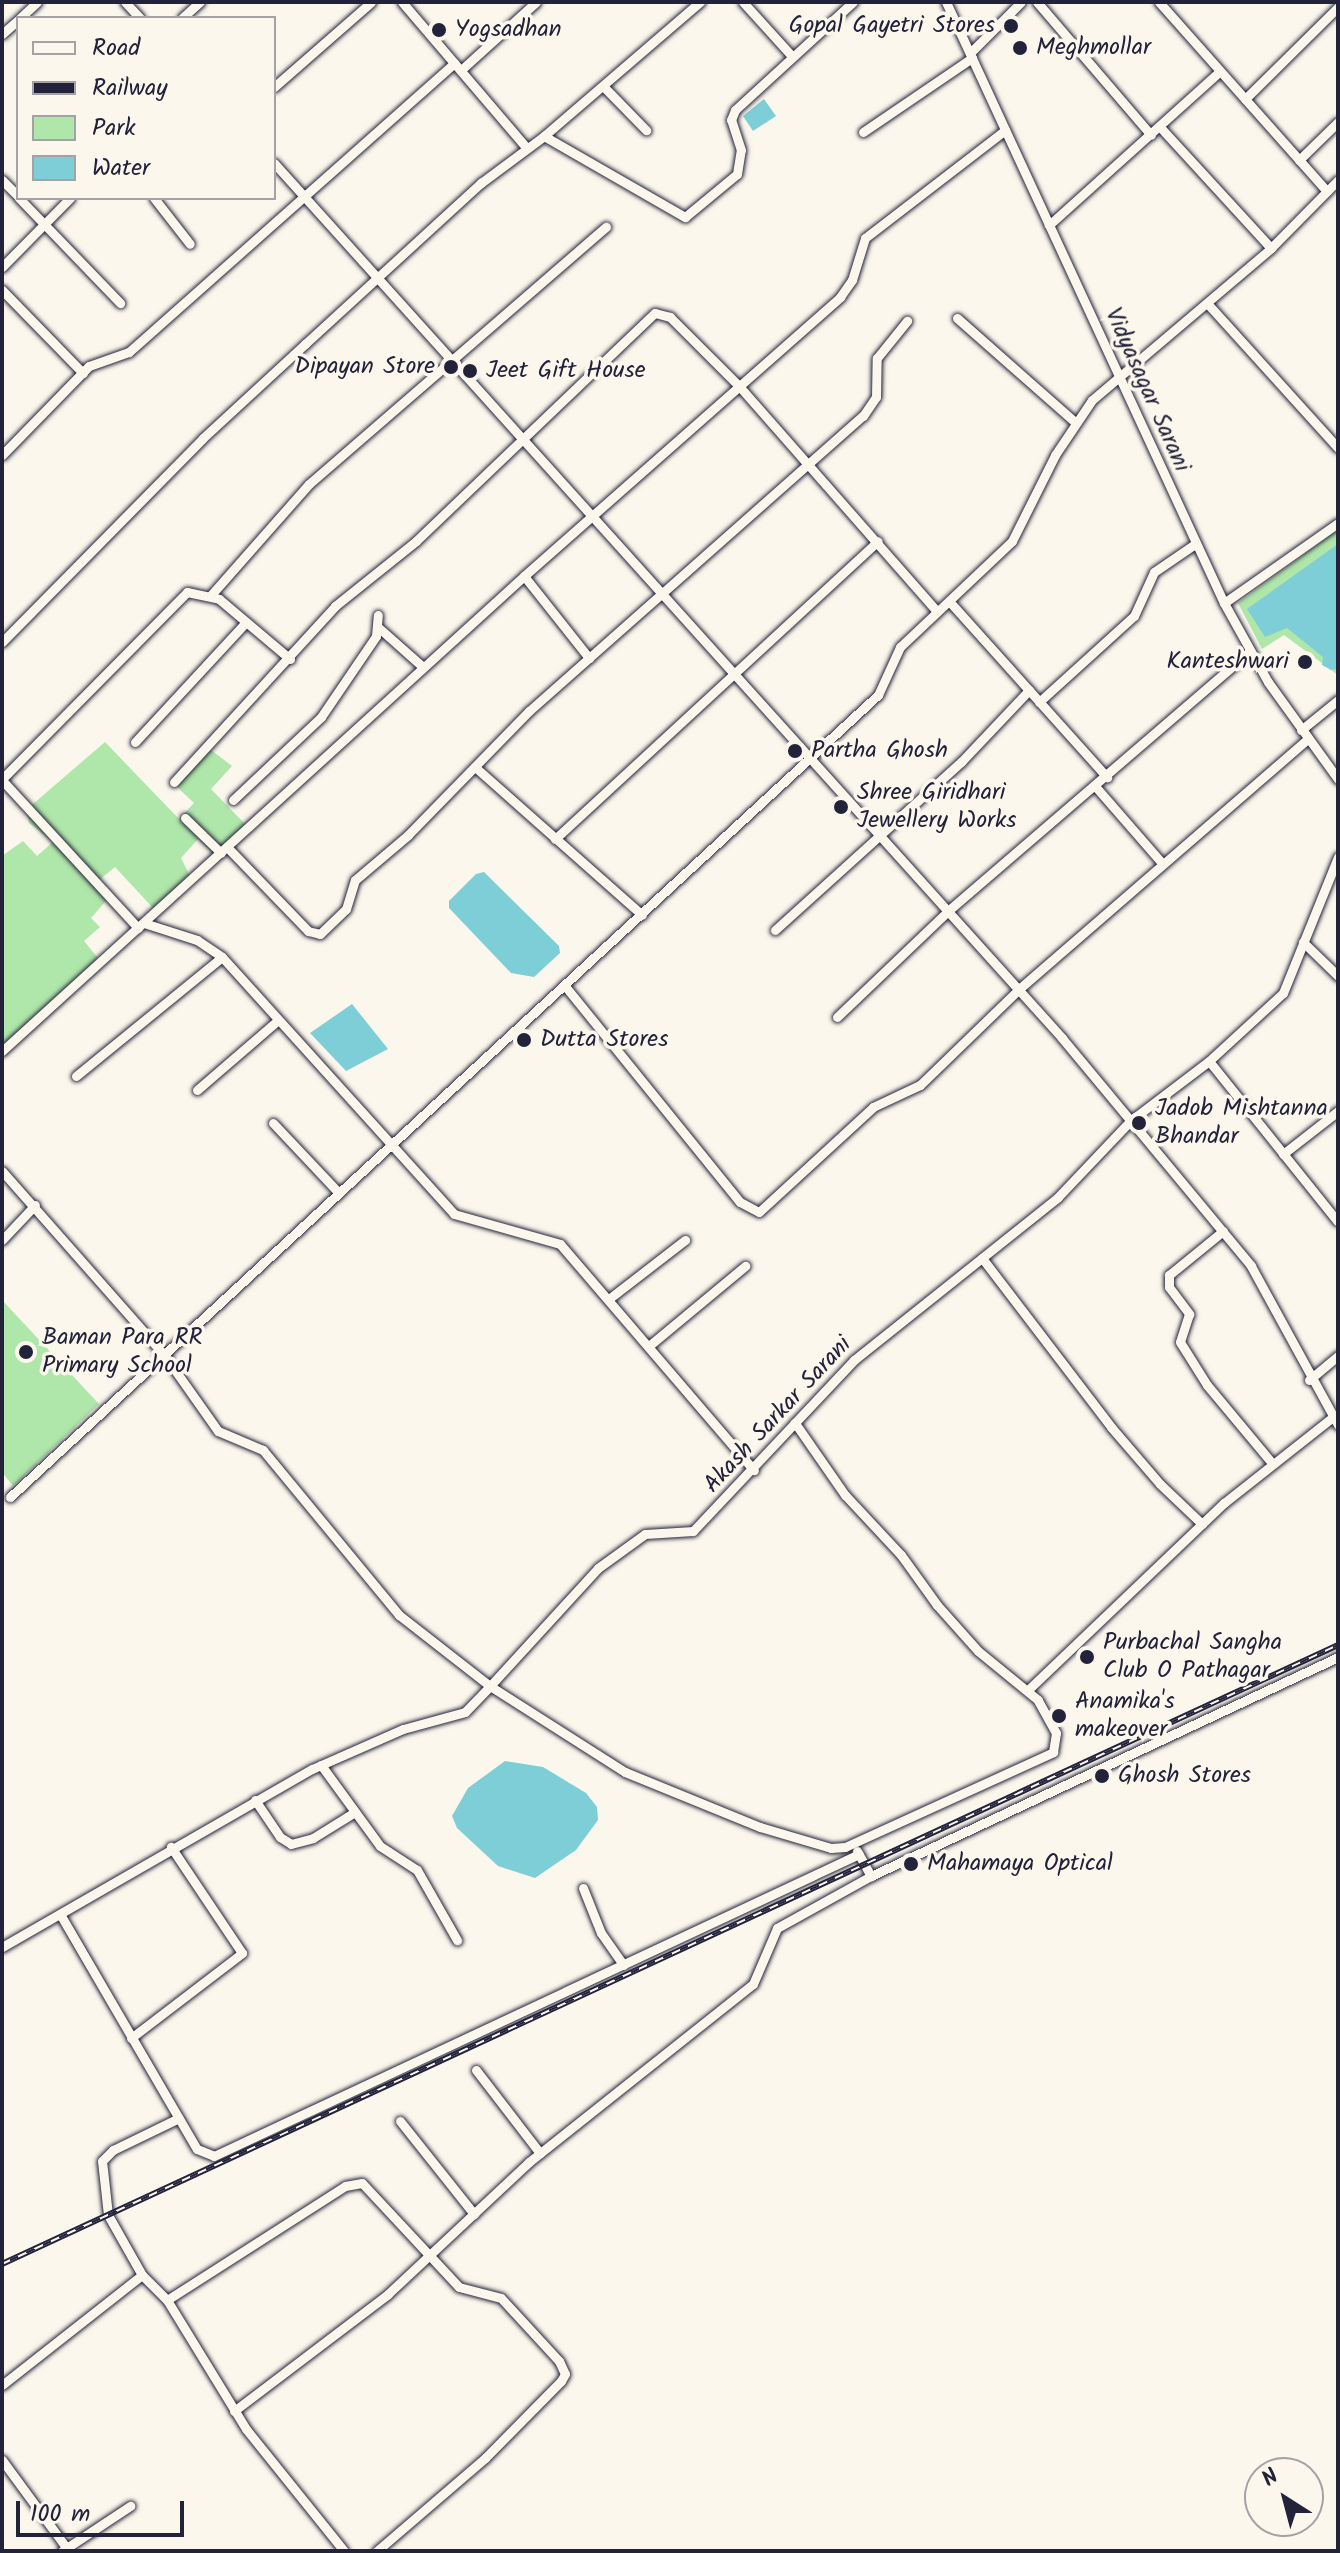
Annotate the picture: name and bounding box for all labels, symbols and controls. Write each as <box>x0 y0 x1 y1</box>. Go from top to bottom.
place label: Gopal Gayetri Stores <box>789 12 995 40</box>
legend <box>16 16 276 200</box>
place label: Yogsadhan <box>455 16 561 44</box>
marker: Gopal Gayetri Stores <box>1002 17 1020 35</box>
marker: Yogsadhan <box>430 21 448 39</box>
text: Road <box>92 29 140 68</box>
place label: Meghmollar <box>1036 34 1151 62</box>
marker: Meghmollar <box>1011 39 1029 57</box>
text: Railway <box>92 69 168 108</box>
text: Park <box>92 109 136 148</box>
text: Water <box>92 149 150 188</box>
street label: Vidyasagar Sarani <box>1098 304 1196 476</box>
place label: Dipayan Store <box>295 353 435 381</box>
place label: Jeet Gift House <box>486 357 646 385</box>
marker: Dipayan Store <box>442 358 460 376</box>
marker: Jeet Gift House <box>461 362 479 380</box>
place label: Kanteshwari <box>1167 648 1289 676</box>
marker: Kanteshwari <box>1296 653 1314 671</box>
place label: Partha Ghosh <box>811 737 948 765</box>
marker: Partha Ghosh <box>786 742 804 760</box>
place label: Shree Giridhari Jewellery Works <box>857 779 1016 835</box>
marker: Shree Giridhari Jewellery Works <box>832 798 850 816</box>
place label: Dutta Stores <box>540 1026 668 1054</box>
marker: Dutta Stores <box>515 1031 533 1049</box>
place label: Jadob Mishtanna Bhandar <box>1155 1095 1328 1151</box>
marker: Jadob Mishtanna Bhandar <box>1130 1114 1148 1132</box>
place label: Baman Para RR Primary School <box>42 1324 202 1380</box>
street label: Akash Sarkar Sarani <box>698 1331 858 1499</box>
marker: Baman Para RR Primary School <box>17 1343 35 1361</box>
place label: Purbachal Sangha Club O Pathagar <box>1103 1629 1282 1685</box>
marker: Purbachal Sangha Club O Pathagar <box>1078 1648 1096 1666</box>
place label: Anamika's makeover <box>1075 1688 1175 1744</box>
marker: Anamika's makeover <box>1050 1707 1068 1725</box>
place label: Ghosh Stores <box>1118 1762 1251 1790</box>
marker: Ghosh Stores <box>1093 1767 1111 1785</box>
place label: Mahamaya Optical <box>927 1850 1113 1878</box>
marker: Mahamaya Optical <box>902 1855 920 1873</box>
north arrow <box>1244 2457 1324 2537</box>
text: N <box>1255 2461 1287 2497</box>
scale bar <box>20 2485 188 2535</box>
text: 100 m <box>30 2495 90 2534</box>

